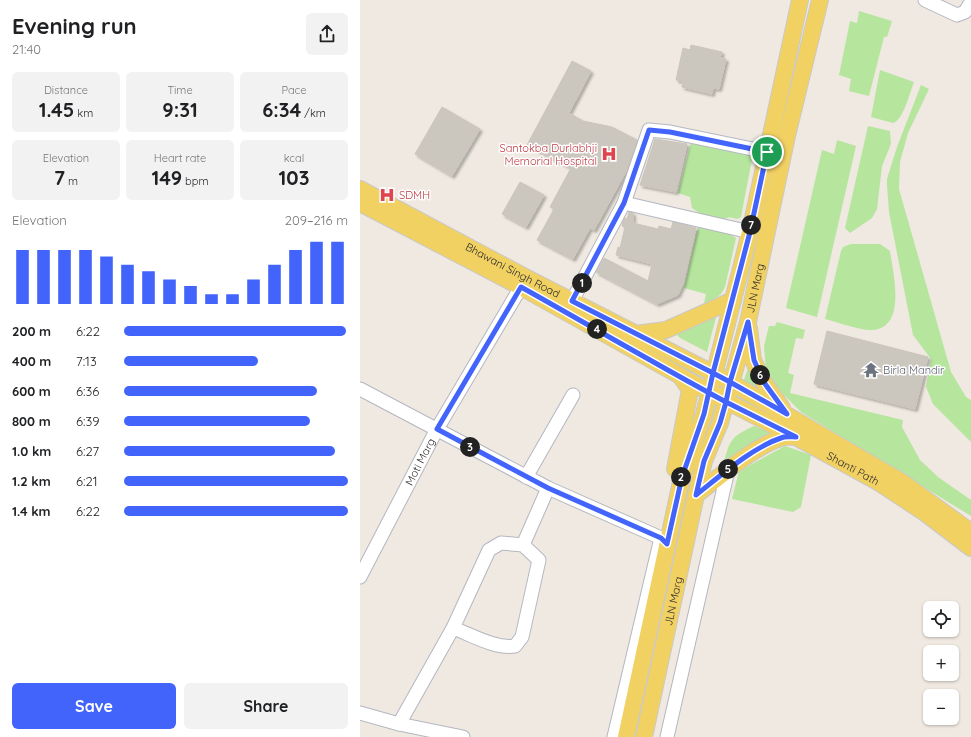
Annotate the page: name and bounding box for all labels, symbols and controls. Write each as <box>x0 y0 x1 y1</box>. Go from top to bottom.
text: Evening run <box>12 12 137 40</box>
button: share <box>306 13 348 55</box>
text: 21:40 <box>12 41 41 57</box>
text: Distance <box>44 83 88 97</box>
text: Time <box>167 83 193 97</box>
text: Pace <box>281 83 307 97</box>
text: 1.45 <box>39 97 74 122</box>
text: 9:31 <box>162 97 198 122</box>
text: 6:34 <box>262 97 301 122</box>
text: km <box>74 106 93 120</box>
text: /km <box>301 106 326 120</box>
pin <box>750 135 784 169</box>
place label: Santokba Durlabhji Memorial Hospital <box>499 141 597 168</box>
icon: arrive <box>756 141 778 163</box>
hospital icon: Santokba Durlabhji Memorial Hospital <box>600 145 618 163</box>
text: Elevation <box>43 151 89 165</box>
text: Heart rate <box>154 151 206 165</box>
text: kcal <box>284 151 304 165</box>
text: 7 <box>54 165 65 190</box>
text: 149 <box>152 165 182 190</box>
text: 103 <box>279 165 309 190</box>
text: m <box>65 174 78 188</box>
text: bpm <box>182 174 208 188</box>
hospital icon: SDMH <box>378 186 396 204</box>
place label: SDMH <box>399 188 430 202</box>
text: Elevation <box>12 212 67 228</box>
text: 209–216 m <box>285 212 348 228</box>
pin: 7 <box>741 215 761 235</box>
text: 7 <box>748 218 754 232</box>
street label: Bhawani Singh Road <box>463 240 563 301</box>
street label: JLN Marg <box>743 262 767 314</box>
pin: 1 <box>572 273 592 293</box>
text: 1 <box>580 276 584 290</box>
pin: 4 <box>587 319 607 339</box>
text: 4 <box>594 322 600 336</box>
text: 200 m <box>12 323 51 339</box>
text: 6:22 <box>76 323 100 339</box>
text: 400 m <box>12 353 51 369</box>
text: 7:13 <box>76 353 97 369</box>
temple icon: Birla Mandir <box>862 361 880 379</box>
place label: Birla Mandir <box>883 363 945 377</box>
pin: 6 <box>750 365 770 385</box>
text: 6 <box>757 368 763 382</box>
text: 600 m <box>12 383 51 399</box>
text: 6:36 <box>76 383 99 399</box>
text: 800 m <box>12 413 51 429</box>
text: 6:39 <box>76 413 100 429</box>
street label: Moti Marg <box>402 436 438 488</box>
pin: 3 <box>460 437 480 457</box>
text: 3 <box>467 440 473 454</box>
text: 1.0 km <box>12 443 51 459</box>
text: 6:27 <box>76 443 99 459</box>
street label: Shanti Path <box>824 448 882 488</box>
pin: 5 <box>718 459 738 479</box>
text: 5 <box>725 462 731 476</box>
pin: 2 <box>671 467 691 487</box>
text: 2 <box>678 470 684 484</box>
text: 1.2 km <box>12 473 51 489</box>
text: 6:21 <box>76 473 97 489</box>
text: 1.4 km <box>12 503 51 519</box>
text: 6:22 <box>76 503 100 519</box>
street label: JLN Marg <box>661 575 685 627</box>
map controls <box>923 601 959 725</box>
button: locate <box>923 601 959 637</box>
button: + <box>923 645 959 681</box>
button: Save <box>12 683 176 729</box>
button: Share <box>184 683 348 729</box>
button: − <box>923 689 959 725</box>

